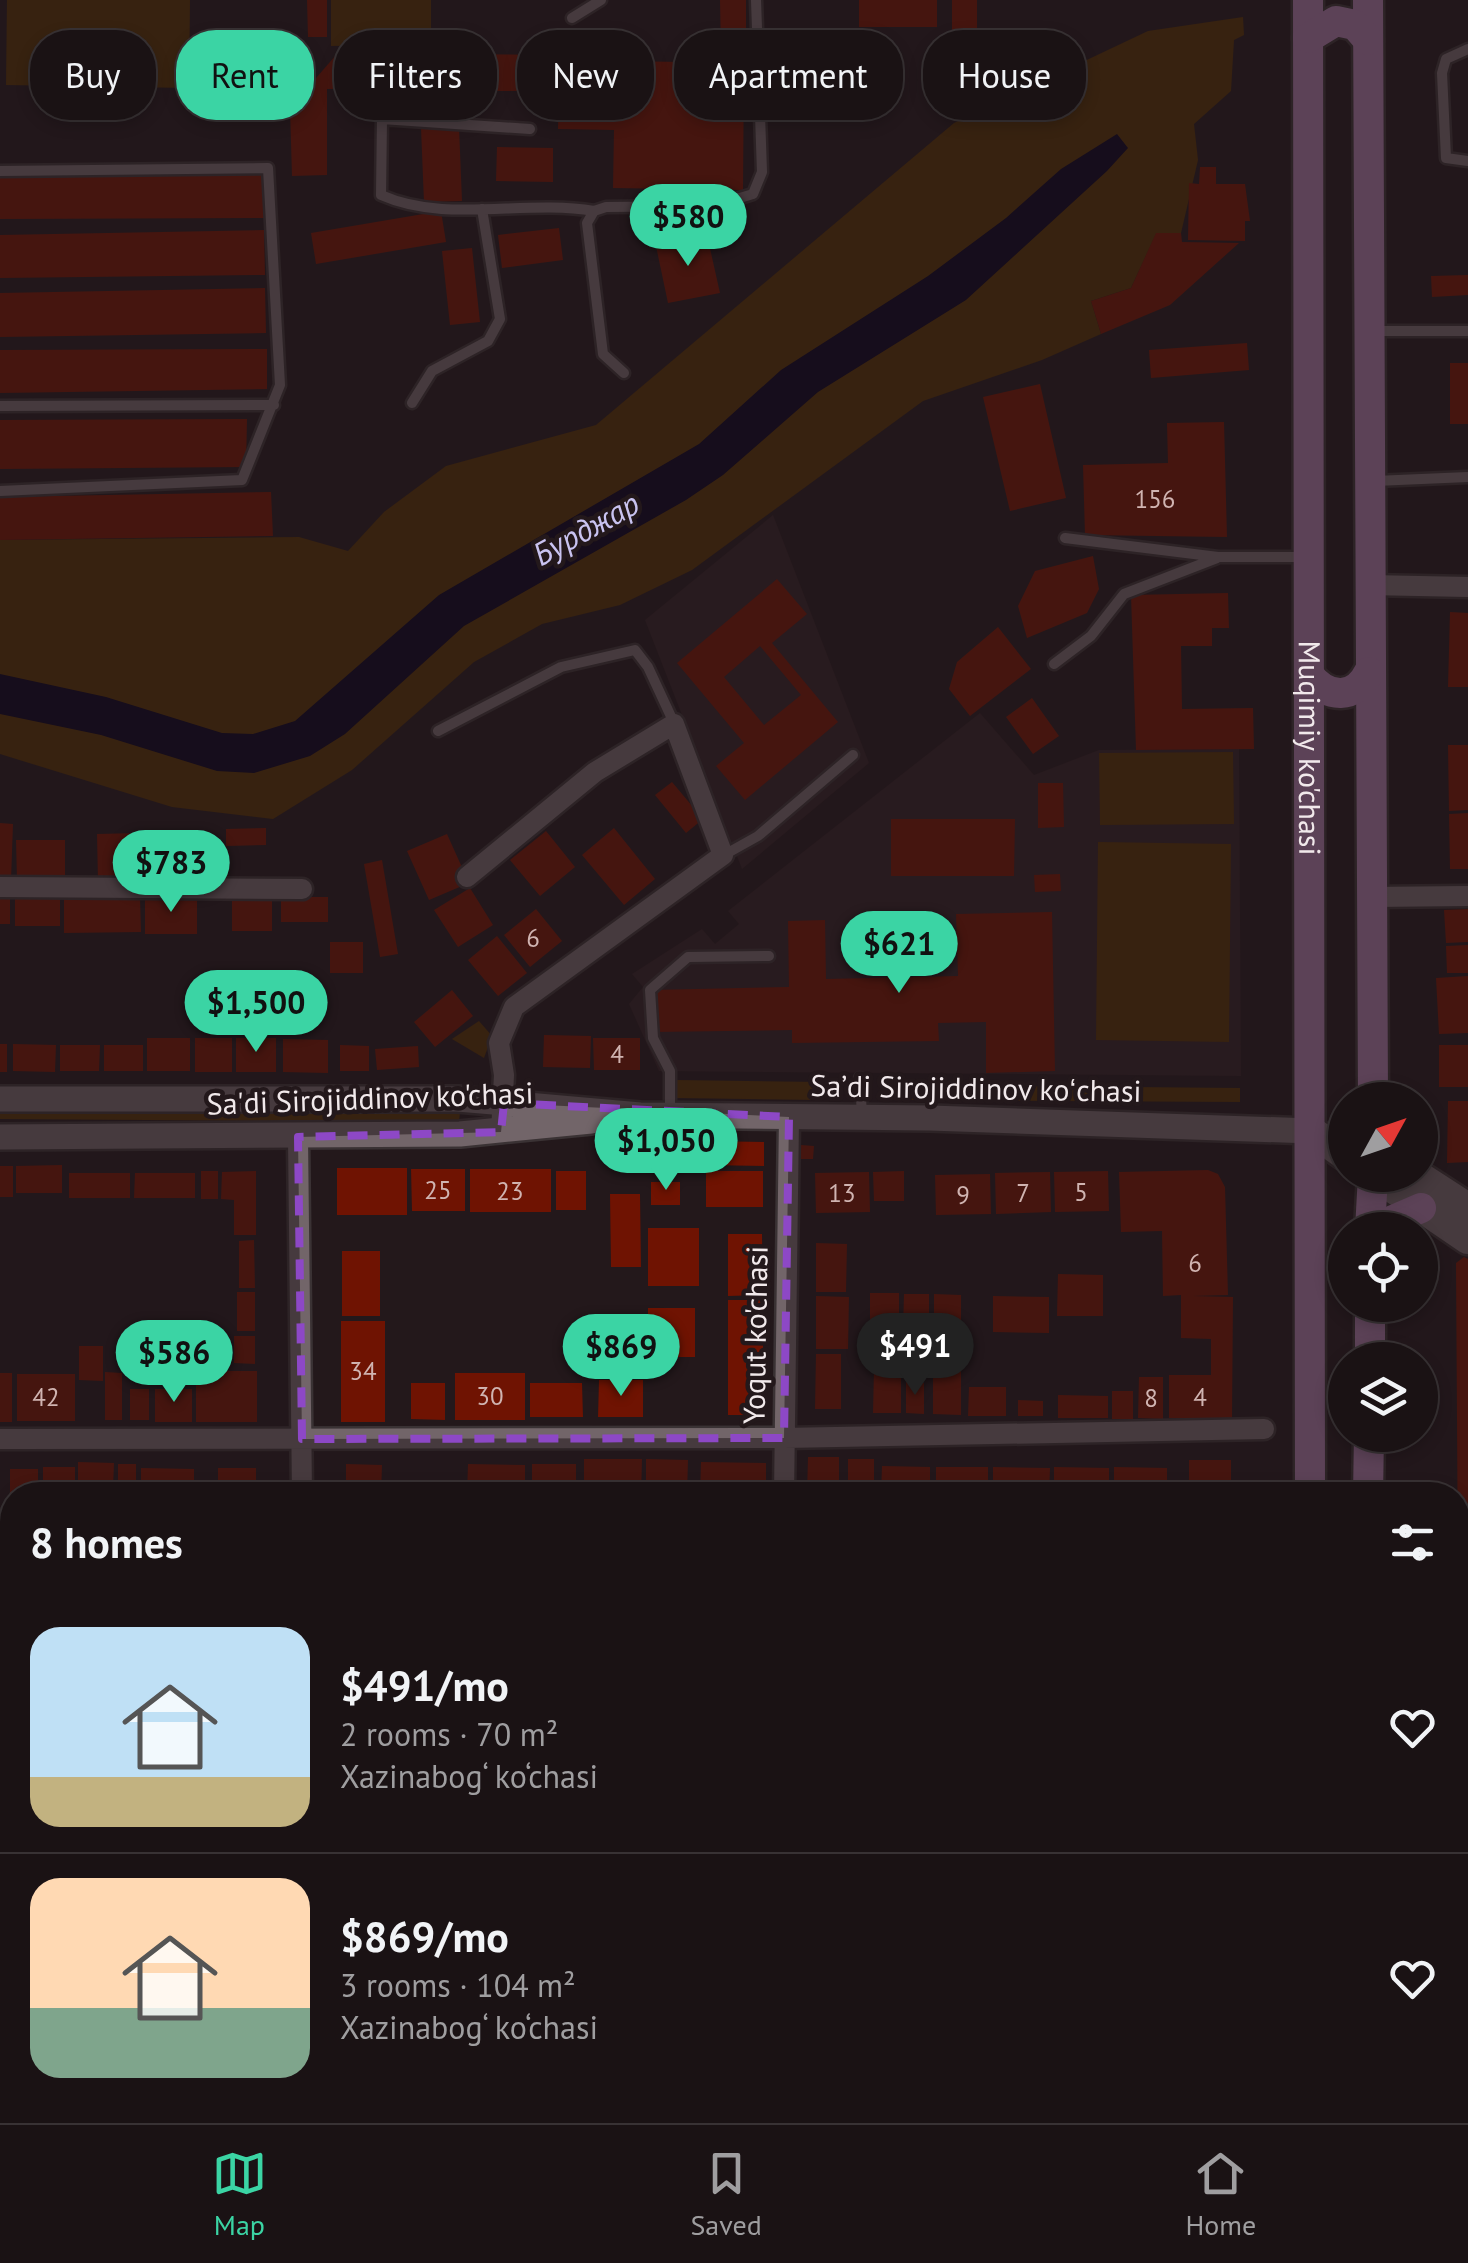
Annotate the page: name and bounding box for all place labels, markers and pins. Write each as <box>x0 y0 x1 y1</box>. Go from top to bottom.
pin: $580 <box>629 184 747 269</box>
pin: $783 <box>112 830 230 915</box>
pin: $621 <box>840 911 958 996</box>
pin: $1,500 <box>175 970 337 1055</box>
pin: $1,050 <box>585 1108 747 1193</box>
pin: $491 <box>856 1313 974 1398</box>
pin: $869 <box>562 1314 680 1399</box>
pin: $586 <box>115 1320 233 1405</box>

